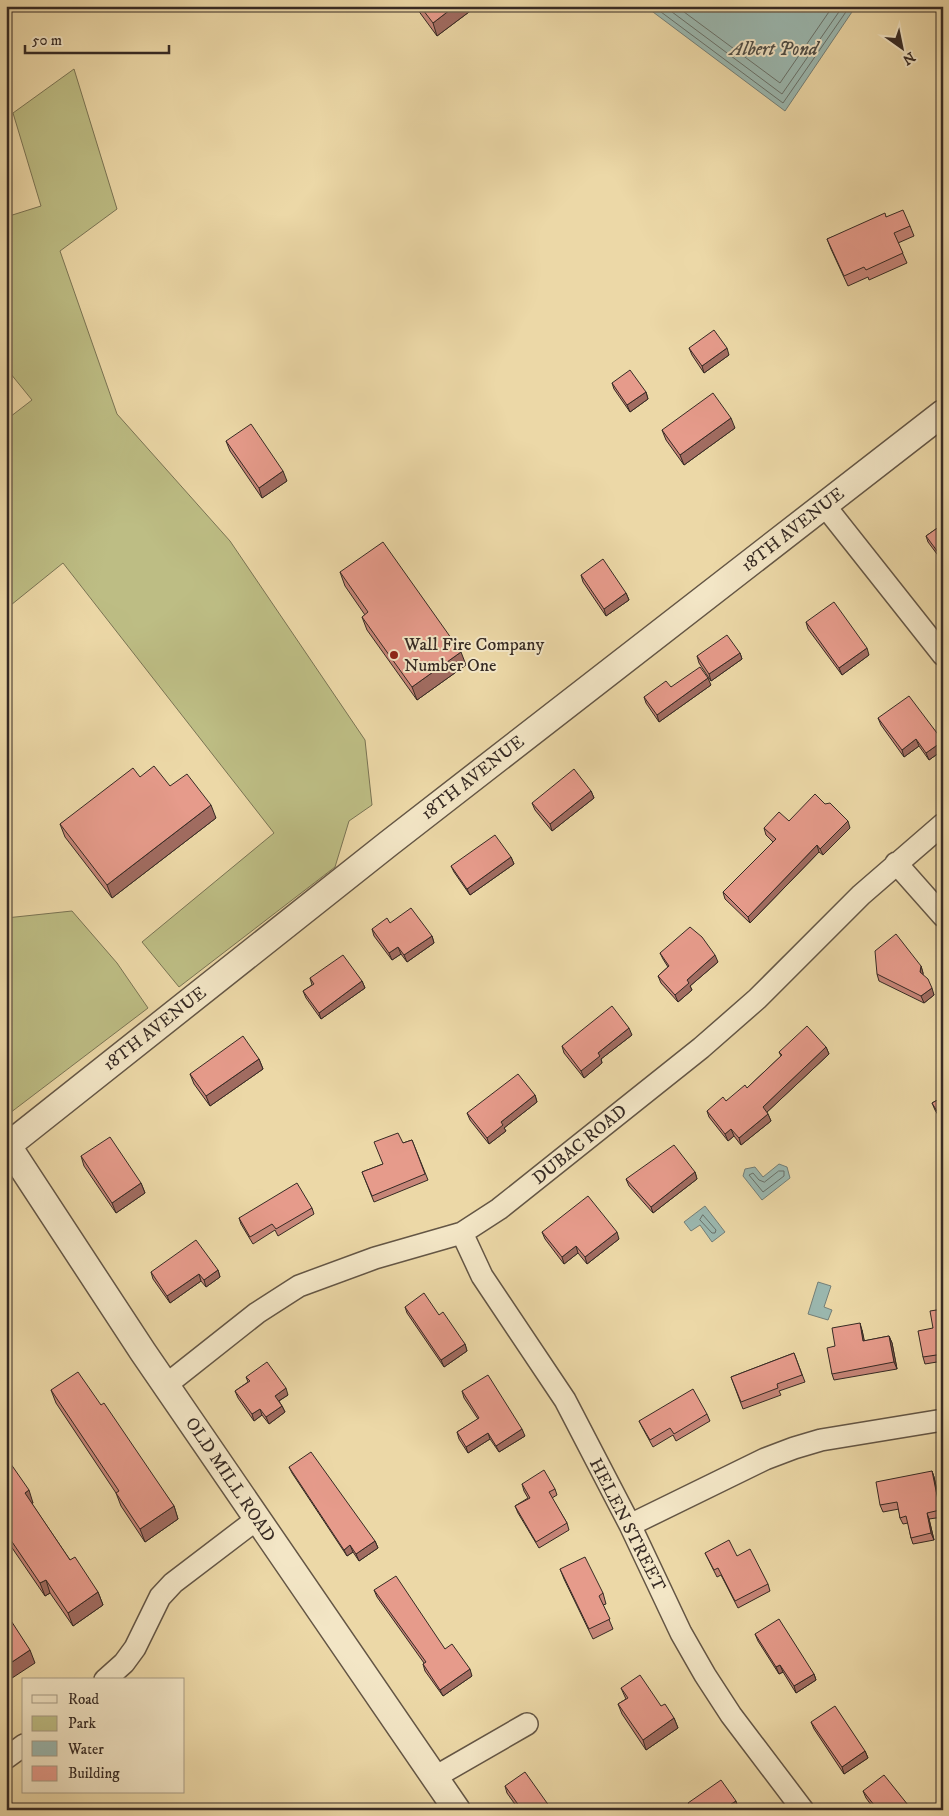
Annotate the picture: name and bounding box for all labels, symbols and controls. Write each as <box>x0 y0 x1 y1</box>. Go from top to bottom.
scale bar <box>25 22 169 54</box>
north arrow <box>876 22 926 72</box>
text: 50 m <box>32 31 62 50</box>
water label: Albert Pond <box>728 38 821 61</box>
text: N <box>898 47 918 69</box>
street label: 18TH AVENUE <box>737 483 849 577</box>
place label: Wall Fire Company Number One <box>403 634 545 677</box>
marker: Wall Fire Company Number One <box>388 649 400 661</box>
street label: 18TH AVENUE <box>417 731 529 825</box>
street label: 18TH AVENUE <box>99 982 211 1076</box>
street label: DUBAC ROAD <box>528 1100 632 1190</box>
street label: OLD MILL ROAD <box>180 1413 280 1547</box>
street label: HELEN STREET <box>584 1455 670 1596</box>
legend <box>22 1678 185 1794</box>
text: Road <box>68 1690 100 1709</box>
text: Park <box>68 1714 97 1733</box>
text: Water <box>67 1740 104 1759</box>
text: Building <box>68 1764 120 1783</box>

